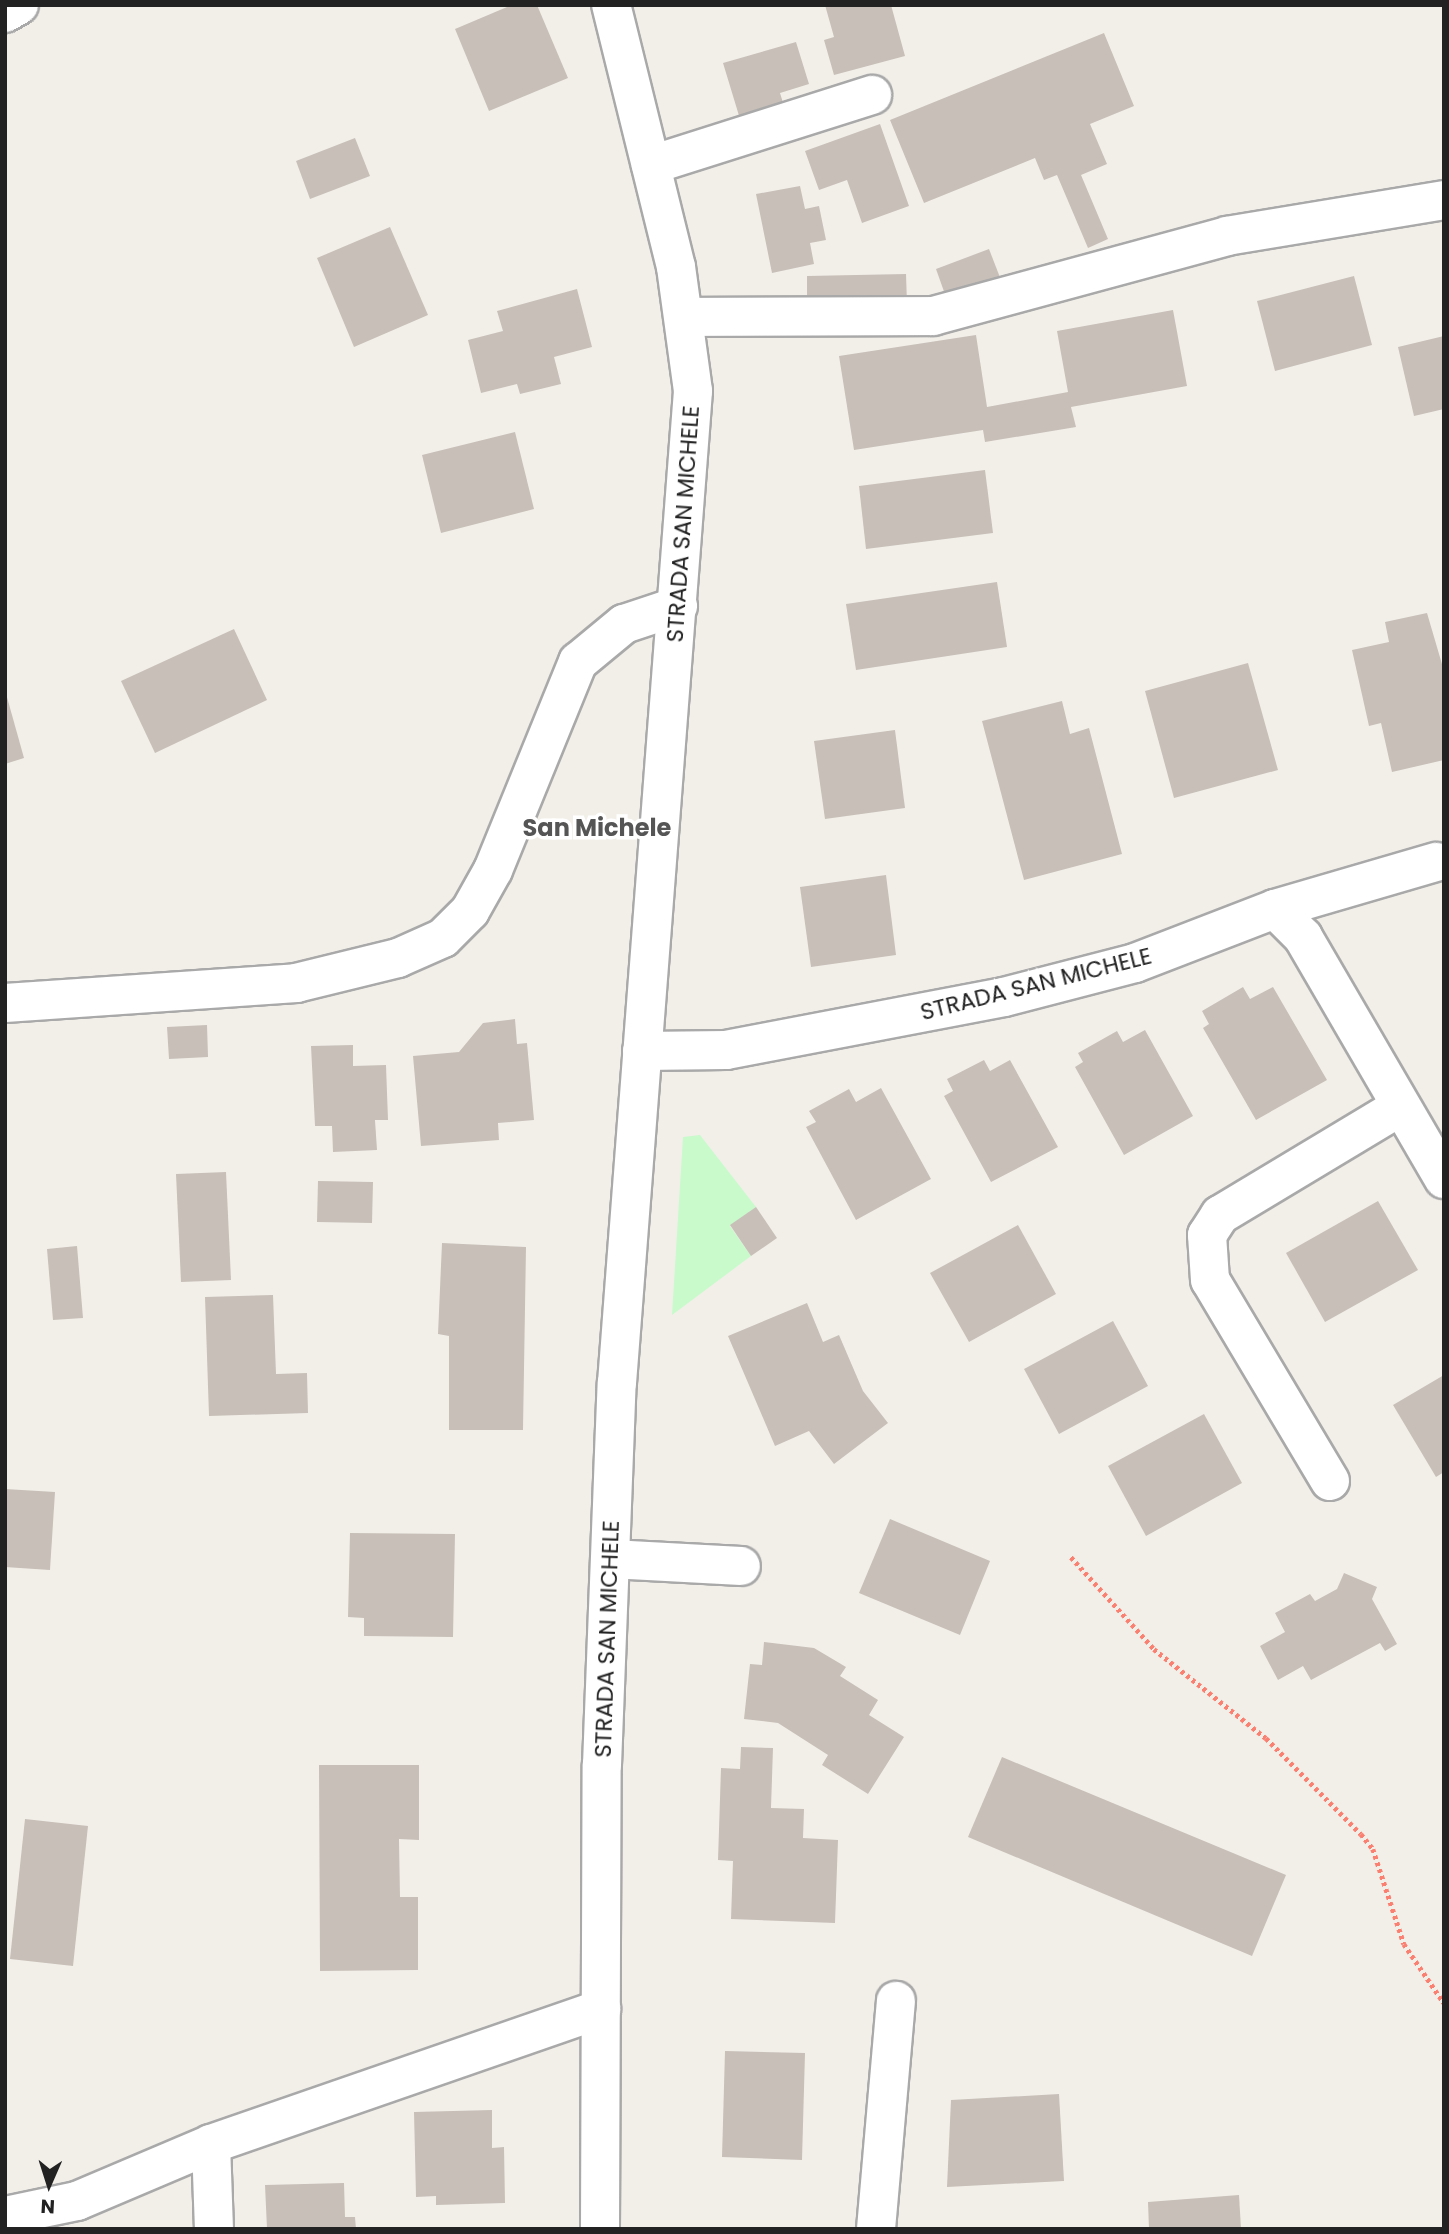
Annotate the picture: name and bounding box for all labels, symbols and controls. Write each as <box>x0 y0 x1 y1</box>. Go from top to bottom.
street label: STRADA SAN MICHELE <box>661 405 705 643</box>
district label: San Michele <box>523 814 671 842</box>
street label: STRADA SAN MICHELE <box>918 942 1154 1026</box>
street label: STRADA SAN MICHELE <box>589 1520 625 1758</box>
north arrow <box>14 2150 84 2220</box>
text: N <box>40 2193 56 2220</box>

